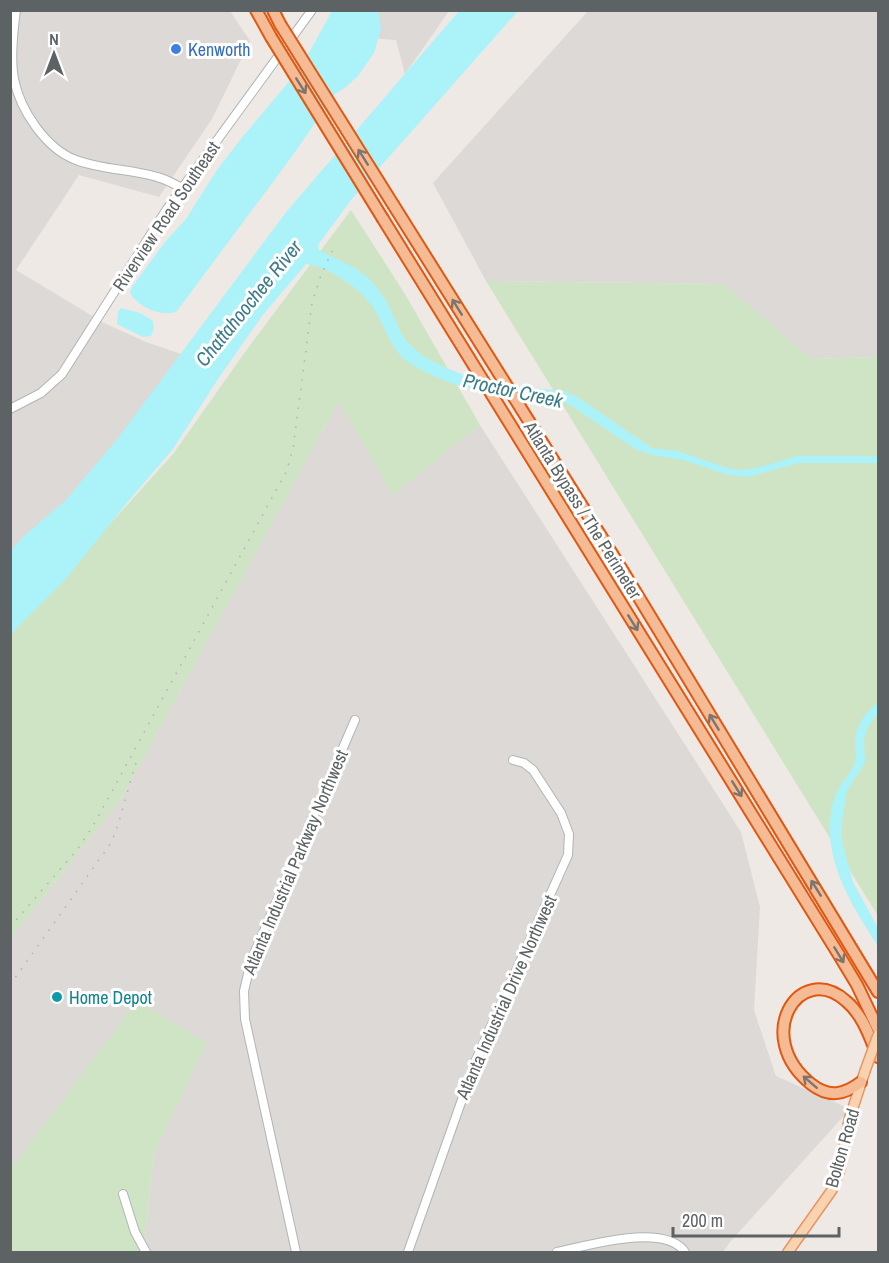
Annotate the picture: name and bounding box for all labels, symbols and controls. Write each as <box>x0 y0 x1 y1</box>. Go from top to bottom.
north arrow <box>24 24 84 84</box>
text: N <box>49 28 59 50</box>
place label: Kenworth <box>188 37 250 62</box>
marker: Kenworth <box>169 42 183 56</box>
one-way arrow <box>296 77 308 94</box>
street label: Riverview Road Southeast <box>107 136 225 296</box>
one-way arrow <box>357 148 370 165</box>
water label: Chattahoochee River <box>189 234 308 372</box>
one-way arrow <box>451 299 463 316</box>
water label: Proctor Creek <box>461 366 566 414</box>
street label: Atlanta Bypass / The Perimeter <box>518 416 648 604</box>
one-way arrow <box>628 614 640 631</box>
one-way arrow <box>708 714 720 731</box>
street label: Atlanta Industrial Parkway Northwest <box>236 746 354 979</box>
one-way arrow <box>731 780 743 797</box>
one-way arrow <box>810 880 822 897</box>
street label: Atlanta Industrial Drive Northwest <box>449 891 562 1104</box>
one-way arrow <box>833 946 845 963</box>
place label: Home Depot <box>69 985 152 1010</box>
marker: Home Depot <box>50 990 64 1004</box>
one-way arrow <box>803 1075 818 1089</box>
street label: Bolton Road <box>819 1106 865 1190</box>
scale bar <box>673 1200 840 1238</box>
text: 200 m <box>682 1208 723 1233</box>

